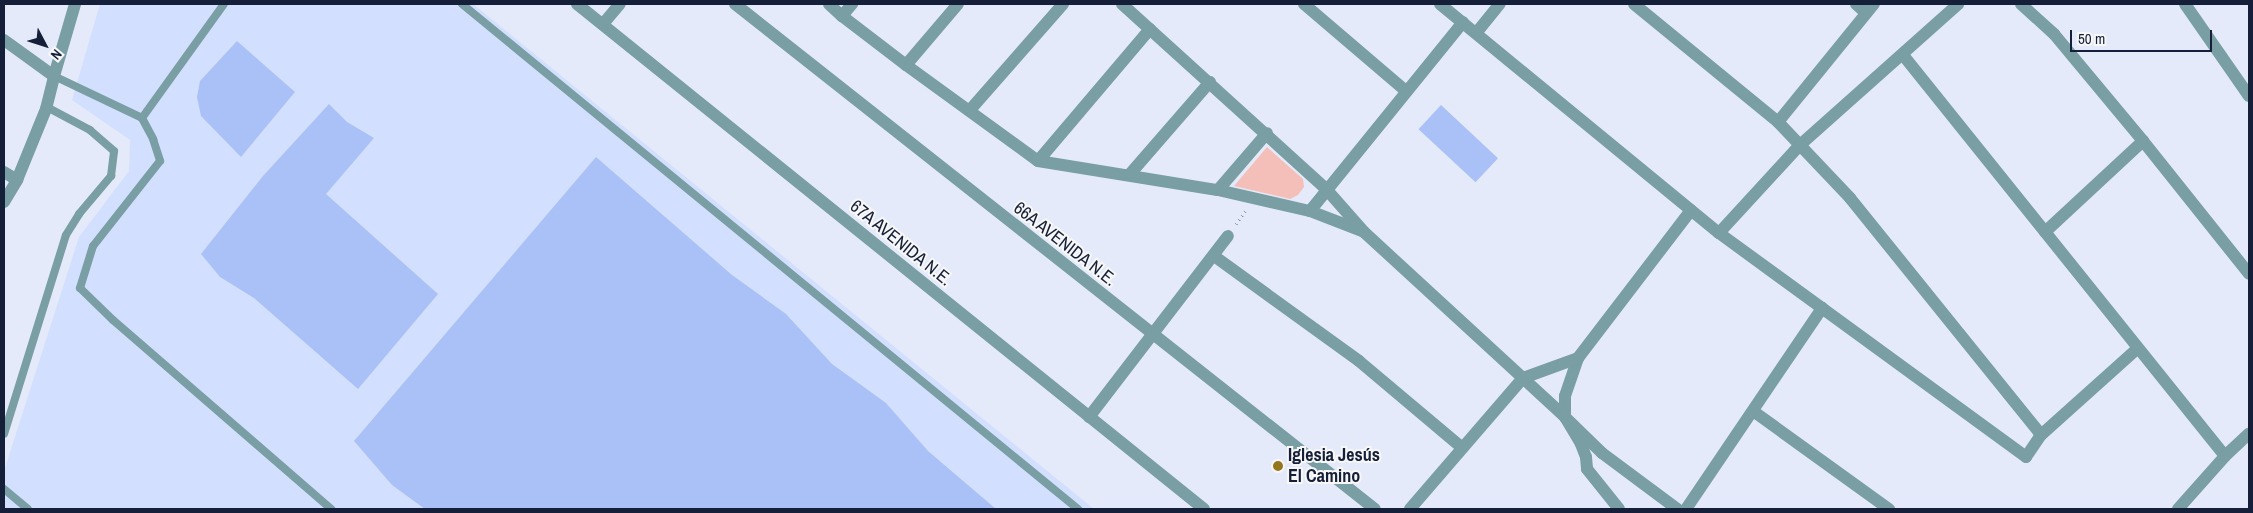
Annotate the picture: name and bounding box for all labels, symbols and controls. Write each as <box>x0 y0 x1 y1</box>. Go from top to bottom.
north arrow <box>20 20 70 70</box>
scale bar <box>2073 20 2216 52</box>
text: 50 m <box>2078 28 2105 49</box>
text: N <box>47 46 66 64</box>
street label: 67A AVENIDA N.E. <box>845 195 957 291</box>
street label: 66A AVENIDA N.E. <box>1008 196 1122 292</box>
place label: Iglesia Jesús El Camino <box>1288 445 1380 488</box>
marker: Iglesia Jesús El Camino <box>1272 460 1284 472</box>

